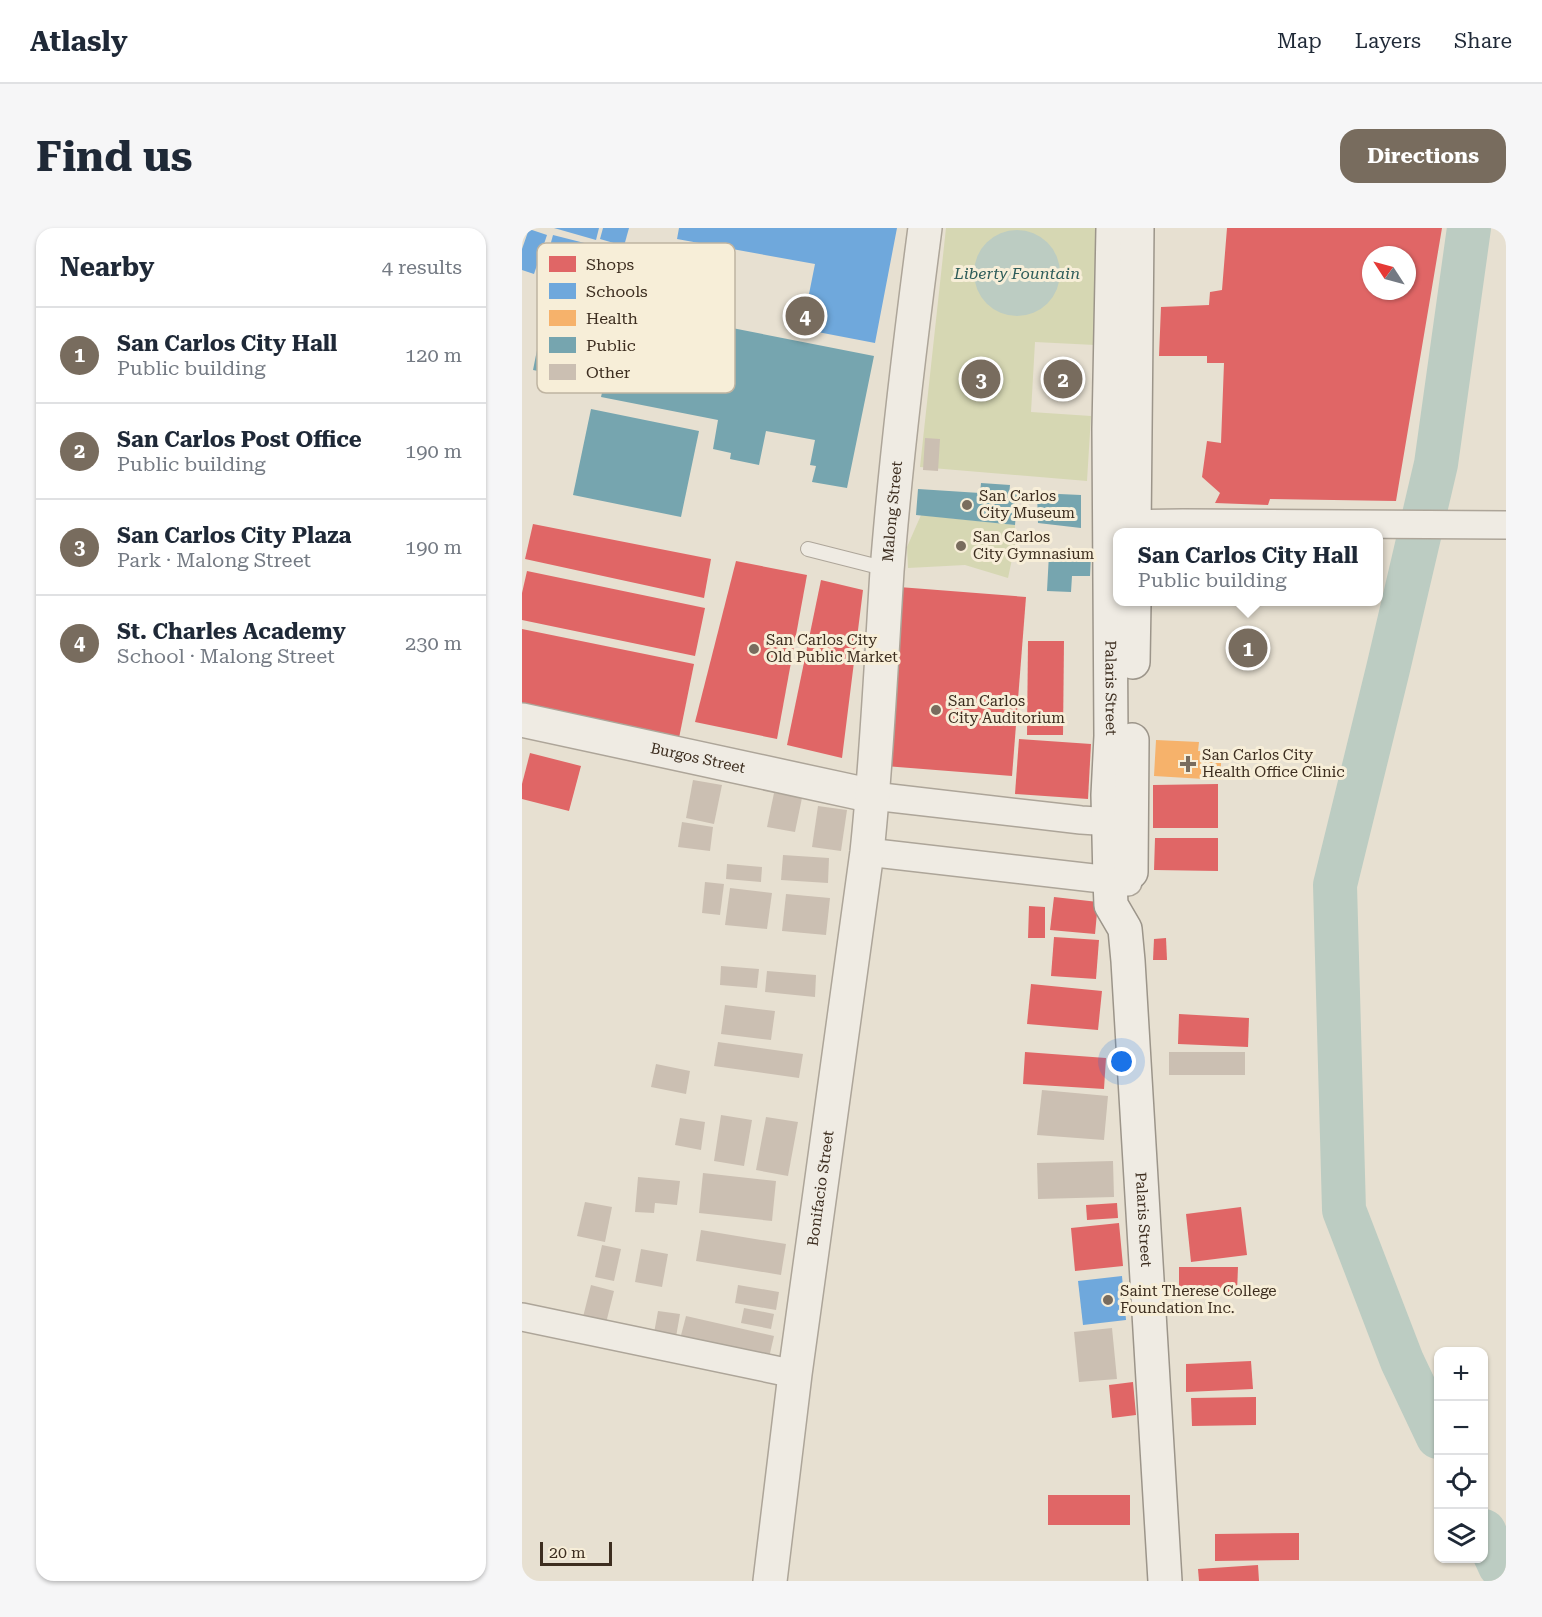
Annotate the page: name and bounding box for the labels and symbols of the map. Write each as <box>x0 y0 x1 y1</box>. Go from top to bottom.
legend <box>537 243 735 393</box>
north arrow <box>1362 246 1416 300</box>
text: Shops <box>586 255 635 274</box>
water label: Liberty Fountain <box>953 264 1080 283</box>
text: Schools <box>586 282 648 301</box>
pin: 4 <box>786 294 824 338</box>
text: Health <box>586 309 638 328</box>
text: Public <box>586 336 636 355</box>
pin: 3 <box>962 356 1000 402</box>
pin: 2 <box>1044 356 1082 402</box>
text: Other <box>586 363 631 382</box>
street label: Malong Street <box>879 460 906 563</box>
place label: San Carlos City Museum <box>979 487 1075 522</box>
marker: San Carlos City Museum <box>960 498 974 512</box>
place label: San Carlos City Gymnasium <box>973 528 1095 563</box>
marker: San Carlos City Gymnasium <box>954 539 968 553</box>
pin: 1 <box>1228 626 1268 670</box>
place label: San Carlos City Old Public Market <box>766 631 898 666</box>
street label: Palaris Street <box>1101 640 1120 736</box>
marker: San Carlos City Old Public Market <box>747 642 761 656</box>
place label: San Carlos City Auditorium <box>948 692 1065 727</box>
marker: San Carlos City Auditorium <box>929 703 943 717</box>
street label: Burgos Street <box>649 739 747 777</box>
place label: San Carlos City Health Office Clinic <box>1202 746 1345 781</box>
marker: San Carlos City Health Office Clinic <box>1179 755 1197 773</box>
your location <box>1107 1047 1136 1076</box>
street label: Bonifacio Street <box>804 1129 838 1247</box>
street label: Palaris Street <box>1132 1171 1155 1268</box>
place label: Saint Therese College Foundation Inc. <box>1120 1282 1277 1317</box>
marker: Saint Therese College Foundation Inc. <box>1101 1293 1115 1307</box>
scale bar <box>540 1539 612 1566</box>

